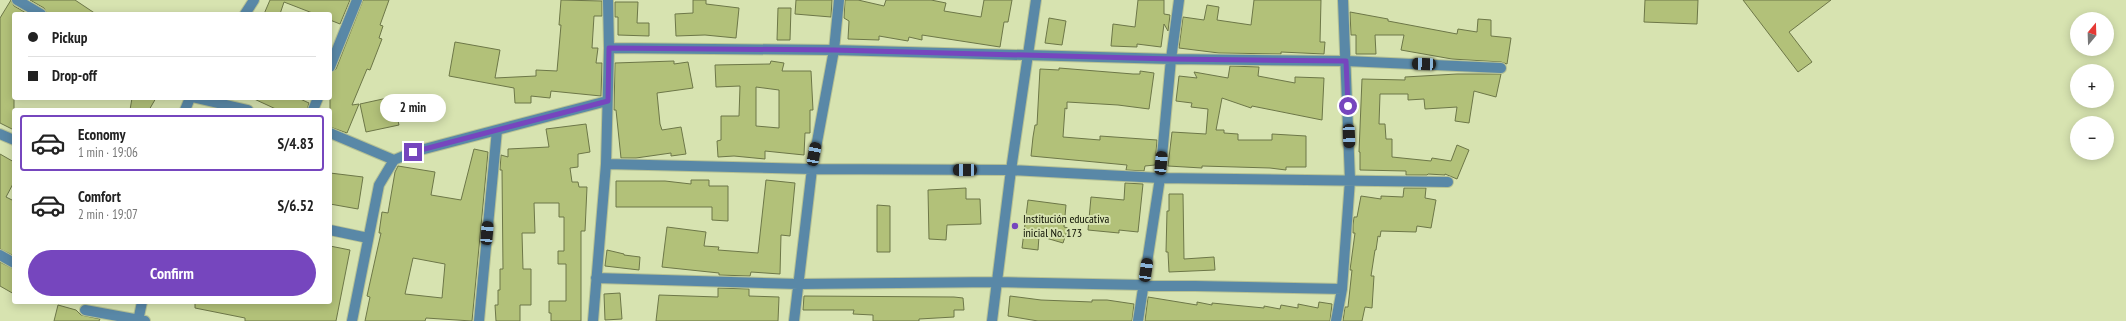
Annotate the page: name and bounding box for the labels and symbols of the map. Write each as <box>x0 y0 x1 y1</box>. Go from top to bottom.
north arrow <box>2070 12 2114 56</box>
car <box>1412 58 1436 70</box>
callout: 2 min <box>380 94 446 122</box>
route start <box>1339 97 1357 115</box>
car <box>1343 124 1355 148</box>
car <box>806 141 822 167</box>
route end <box>404 143 422 161</box>
car <box>1154 151 1168 175</box>
car <box>953 164 977 176</box>
place label: Institución educativa inicial No. 173 <box>1023 211 1109 240</box>
car <box>480 221 494 245</box>
marker: Institución educativa inicial No. 173 <box>1010 221 1020 231</box>
car <box>1138 257 1154 283</box>

